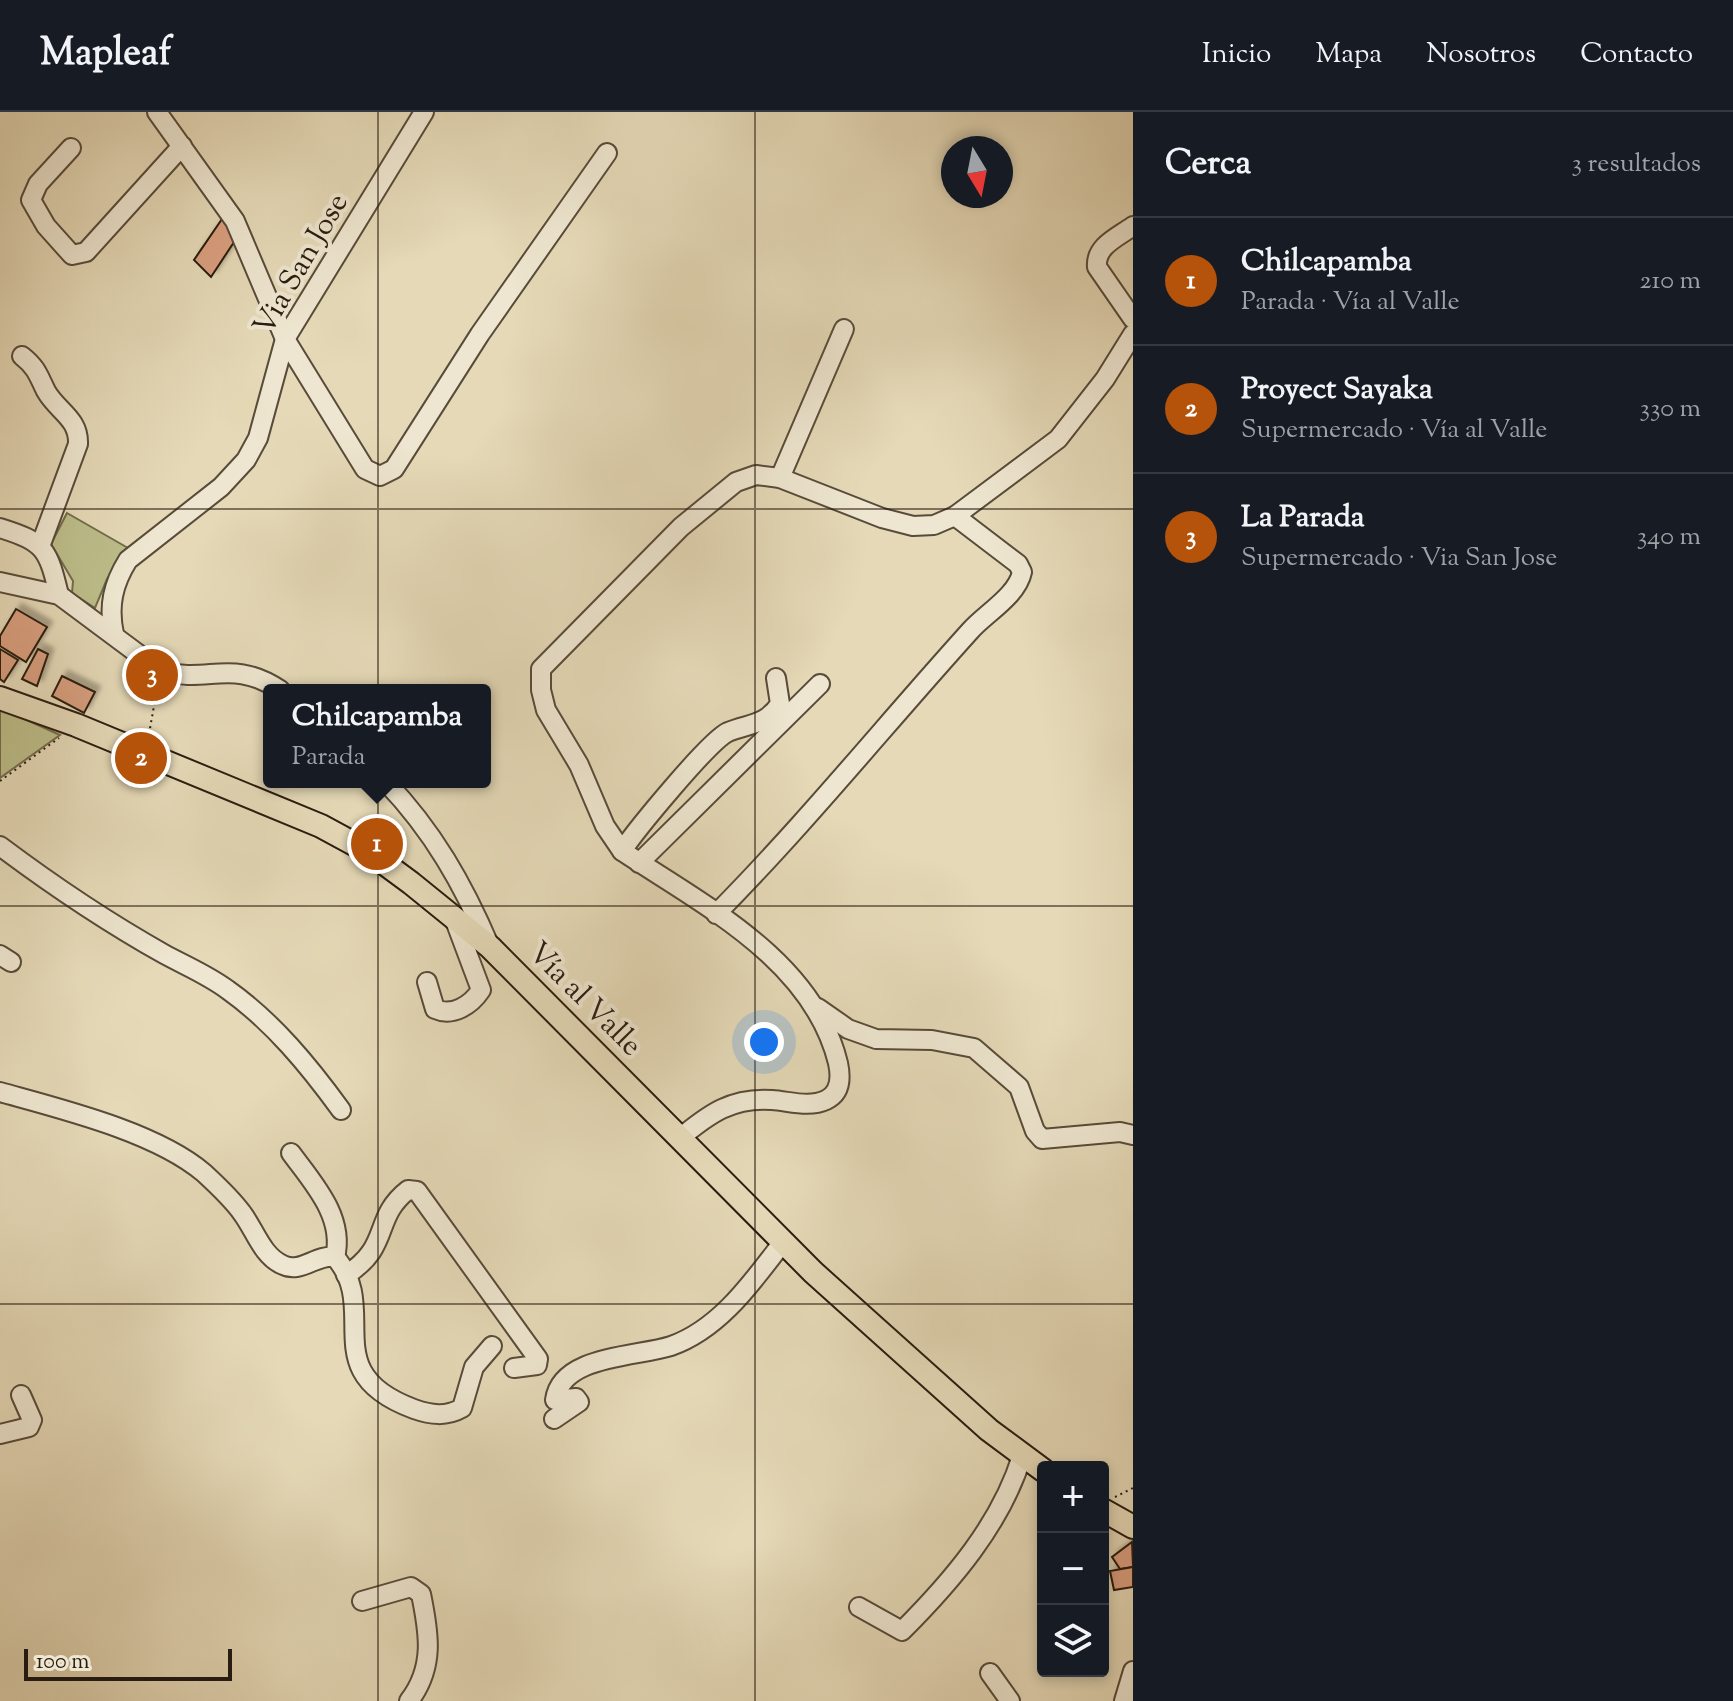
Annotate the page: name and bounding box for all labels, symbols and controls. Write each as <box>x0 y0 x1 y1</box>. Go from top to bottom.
text: Mapleaf <box>40 28 172 82</box>
text: Inicio <box>1202 35 1271 75</box>
text: Mapa <box>1315 35 1382 75</box>
text: Nosotros <box>1426 35 1536 75</box>
text: Contacto <box>1580 35 1693 75</box>
north arrow <box>941 136 1013 208</box>
text: Cerca <box>1165 140 1251 189</box>
text: 3 resultados <box>1572 146 1701 183</box>
street label: Via San Jose <box>244 186 360 344</box>
text: Chilcapamba <box>1241 241 1412 284</box>
text: 1 <box>1187 263 1195 300</box>
text: 210 m <box>1639 263 1701 300</box>
text: Parada · Vía al Valle <box>1241 284 1460 321</box>
text: Proyect Sayaka <box>1241 369 1433 412</box>
text: 2 <box>1185 391 1197 428</box>
text: 330 m <box>1639 391 1701 428</box>
text: Supermercado · Vía al Valle <box>1241 412 1547 449</box>
text: La Parada <box>1241 497 1365 540</box>
text: 3 <box>1186 519 1196 556</box>
text: 340 m <box>1637 519 1701 556</box>
text: Supermercado · Via San Jose <box>1241 540 1557 577</box>
pin: 3 <box>126 645 178 705</box>
popup <box>263 684 491 788</box>
text: Chilcapamba <box>292 696 462 739</box>
pin: 2 <box>115 728 167 788</box>
text: Parada <box>292 739 366 776</box>
pin: 1 <box>351 814 403 874</box>
street label: Vía al Valle <box>517 933 651 1067</box>
your location <box>744 1022 784 1062</box>
map controls <box>1037 1461 1109 1677</box>
button: + <box>1037 1461 1109 1533</box>
button: − <box>1037 1533 1109 1605</box>
button: layers <box>1037 1605 1109 1677</box>
scale bar <box>24 1645 232 1681</box>
text: 100 m <box>36 1647 89 1679</box>

